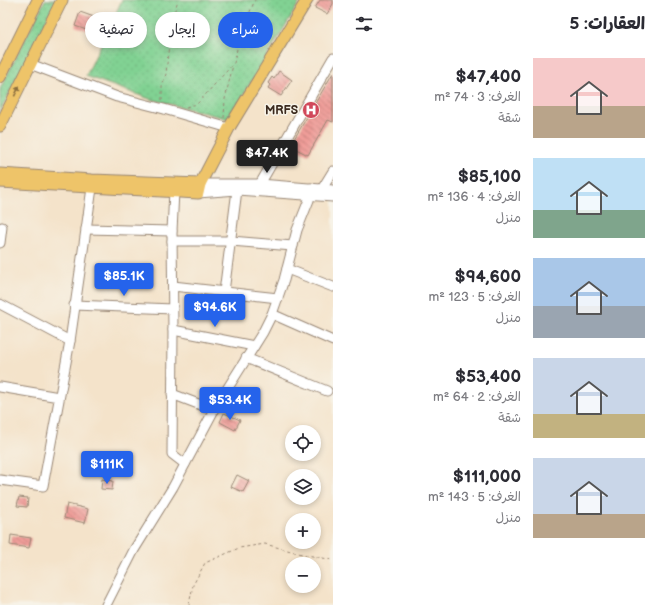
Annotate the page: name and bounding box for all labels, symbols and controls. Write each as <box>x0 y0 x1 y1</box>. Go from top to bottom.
chip: تصفية <box>85 12 147 48</box>
chip: إيجار <box>155 12 210 48</box>
chip: شراء <box>218 12 273 48</box>
icon: filters <box>353 13 375 35</box>
text: العقارات: 5 <box>570 14 645 34</box>
text: $47,400 <box>455 67 521 87</box>
icon: home <box>565 74 613 122</box>
one-way arrow <box>14 85 20 96</box>
text: الغرف: 3 · 74 m² <box>434 89 521 105</box>
hospital icon: MRFS <box>301 100 321 120</box>
place label: MRFS <box>265 103 298 118</box>
text: شقة <box>498 110 521 126</box>
pin: $47.4K <box>234 140 300 174</box>
text: $47.4K <box>246 145 288 161</box>
text: $85,100 <box>458 167 521 187</box>
icon: home <box>565 174 613 222</box>
text: الغرف: 4 · 136 m² <box>428 189 521 205</box>
text: منزل <box>495 210 521 226</box>
pin: $85.1K <box>91 263 157 297</box>
text: $94,600 <box>455 267 521 287</box>
text: $85.1K <box>103 268 145 284</box>
icon: home <box>565 274 613 322</box>
text: الغرف: 5 · 123 m² <box>429 289 521 305</box>
pin: $94.6K <box>182 294 248 328</box>
text: $94.6K <box>193 299 237 315</box>
text: منزل <box>495 310 521 326</box>
text: $53,400 <box>455 367 521 387</box>
icon: home <box>565 374 613 422</box>
pin: $53.4K <box>197 387 263 421</box>
text: الغرف: 2 · 64 m² <box>433 389 521 405</box>
text: $53.4K <box>208 392 252 408</box>
text: شقة <box>498 410 521 426</box>
map controls <box>285 425 321 593</box>
button: locate <box>285 425 321 461</box>
pin: $111K <box>79 451 135 485</box>
text: $111K <box>90 456 124 472</box>
text: $111,000 <box>453 467 521 487</box>
button: layers <box>285 469 321 505</box>
icon: home <box>565 474 613 522</box>
text: الغرف: 5 · 143 m² <box>428 489 521 505</box>
text: منزل <box>495 510 521 526</box>
button: + <box>285 513 321 549</box>
button: − <box>285 557 321 593</box>

